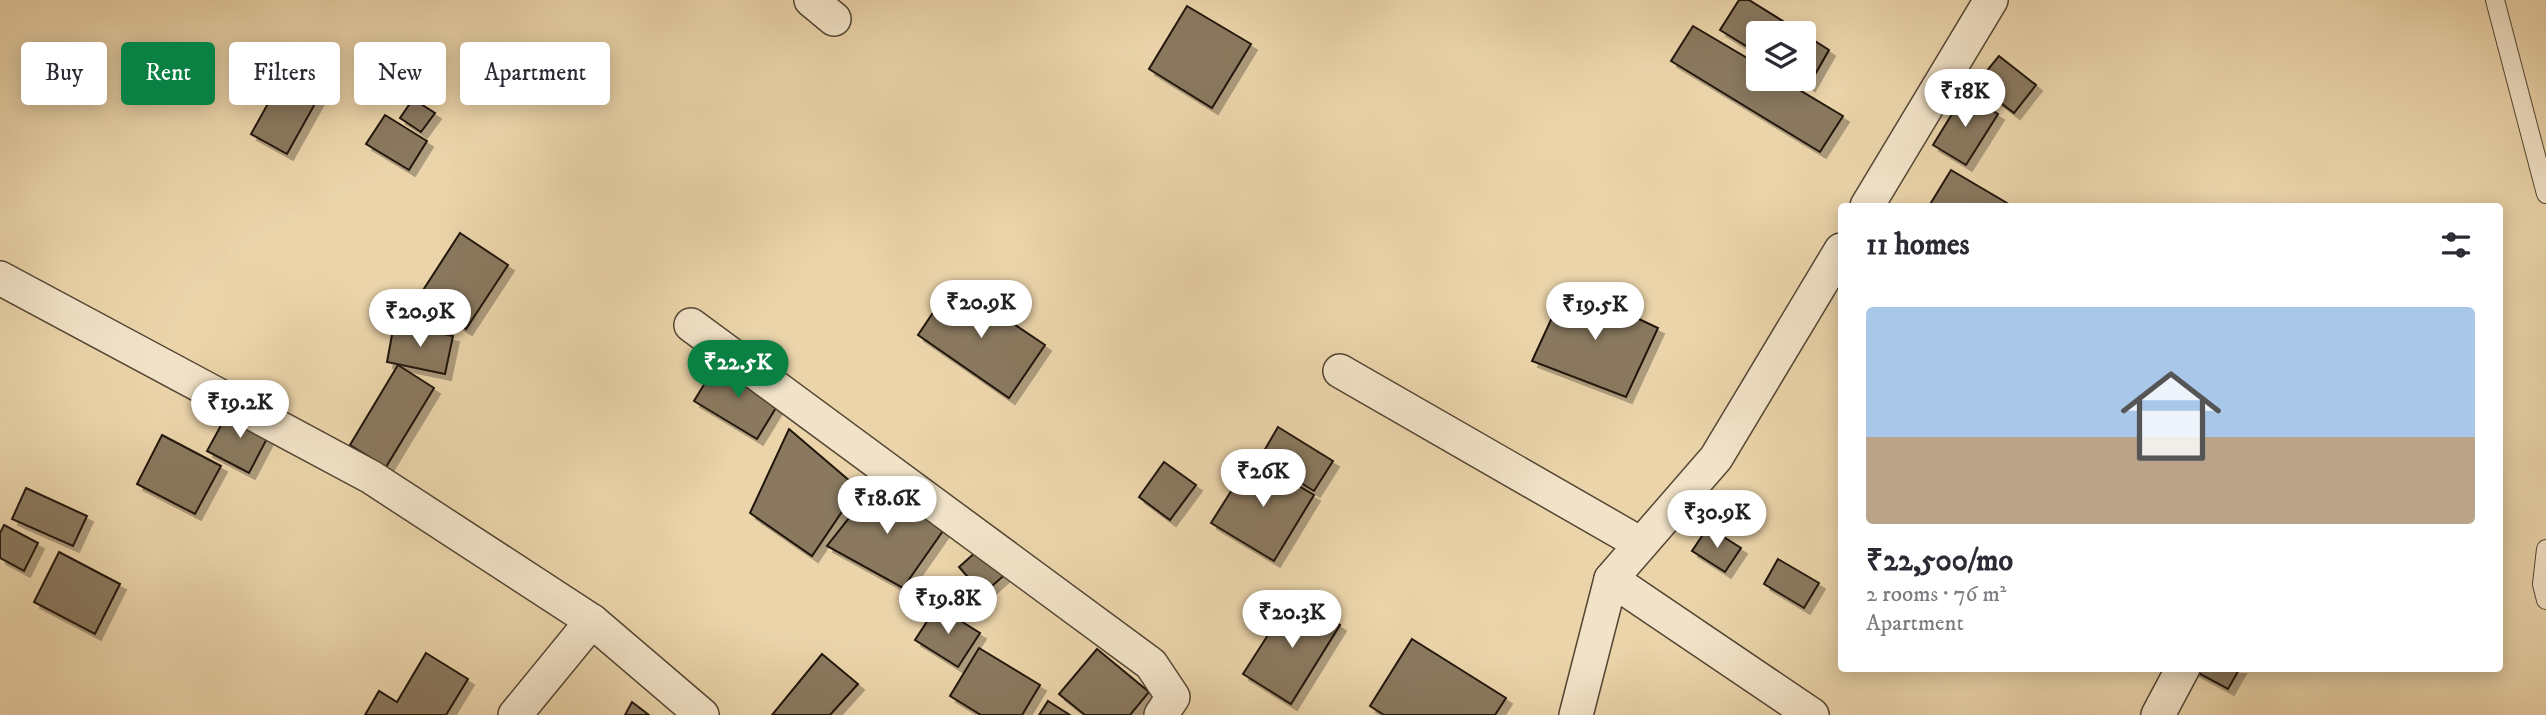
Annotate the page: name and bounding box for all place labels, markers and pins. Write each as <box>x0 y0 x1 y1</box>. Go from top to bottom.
pin: ₹18K <box>1924 69 2006 129</box>
pin: ₹20.9K <box>924 280 1038 340</box>
pin: ₹19.5K <box>1538 282 1652 342</box>
pin: ₹20.9K <box>363 290 477 349</box>
pin: ₹22.5K <box>681 340 795 400</box>
pin: ₹19.2K <box>183 380 297 440</box>
pin: ₹26K <box>1222 449 1304 509</box>
pin: ₹18.6K <box>830 476 944 536</box>
pin: ₹30.9K <box>1660 490 1774 550</box>
pin: ₹19.8K <box>891 576 1005 636</box>
pin: ₹20.3K <box>1235 590 1349 650</box>

